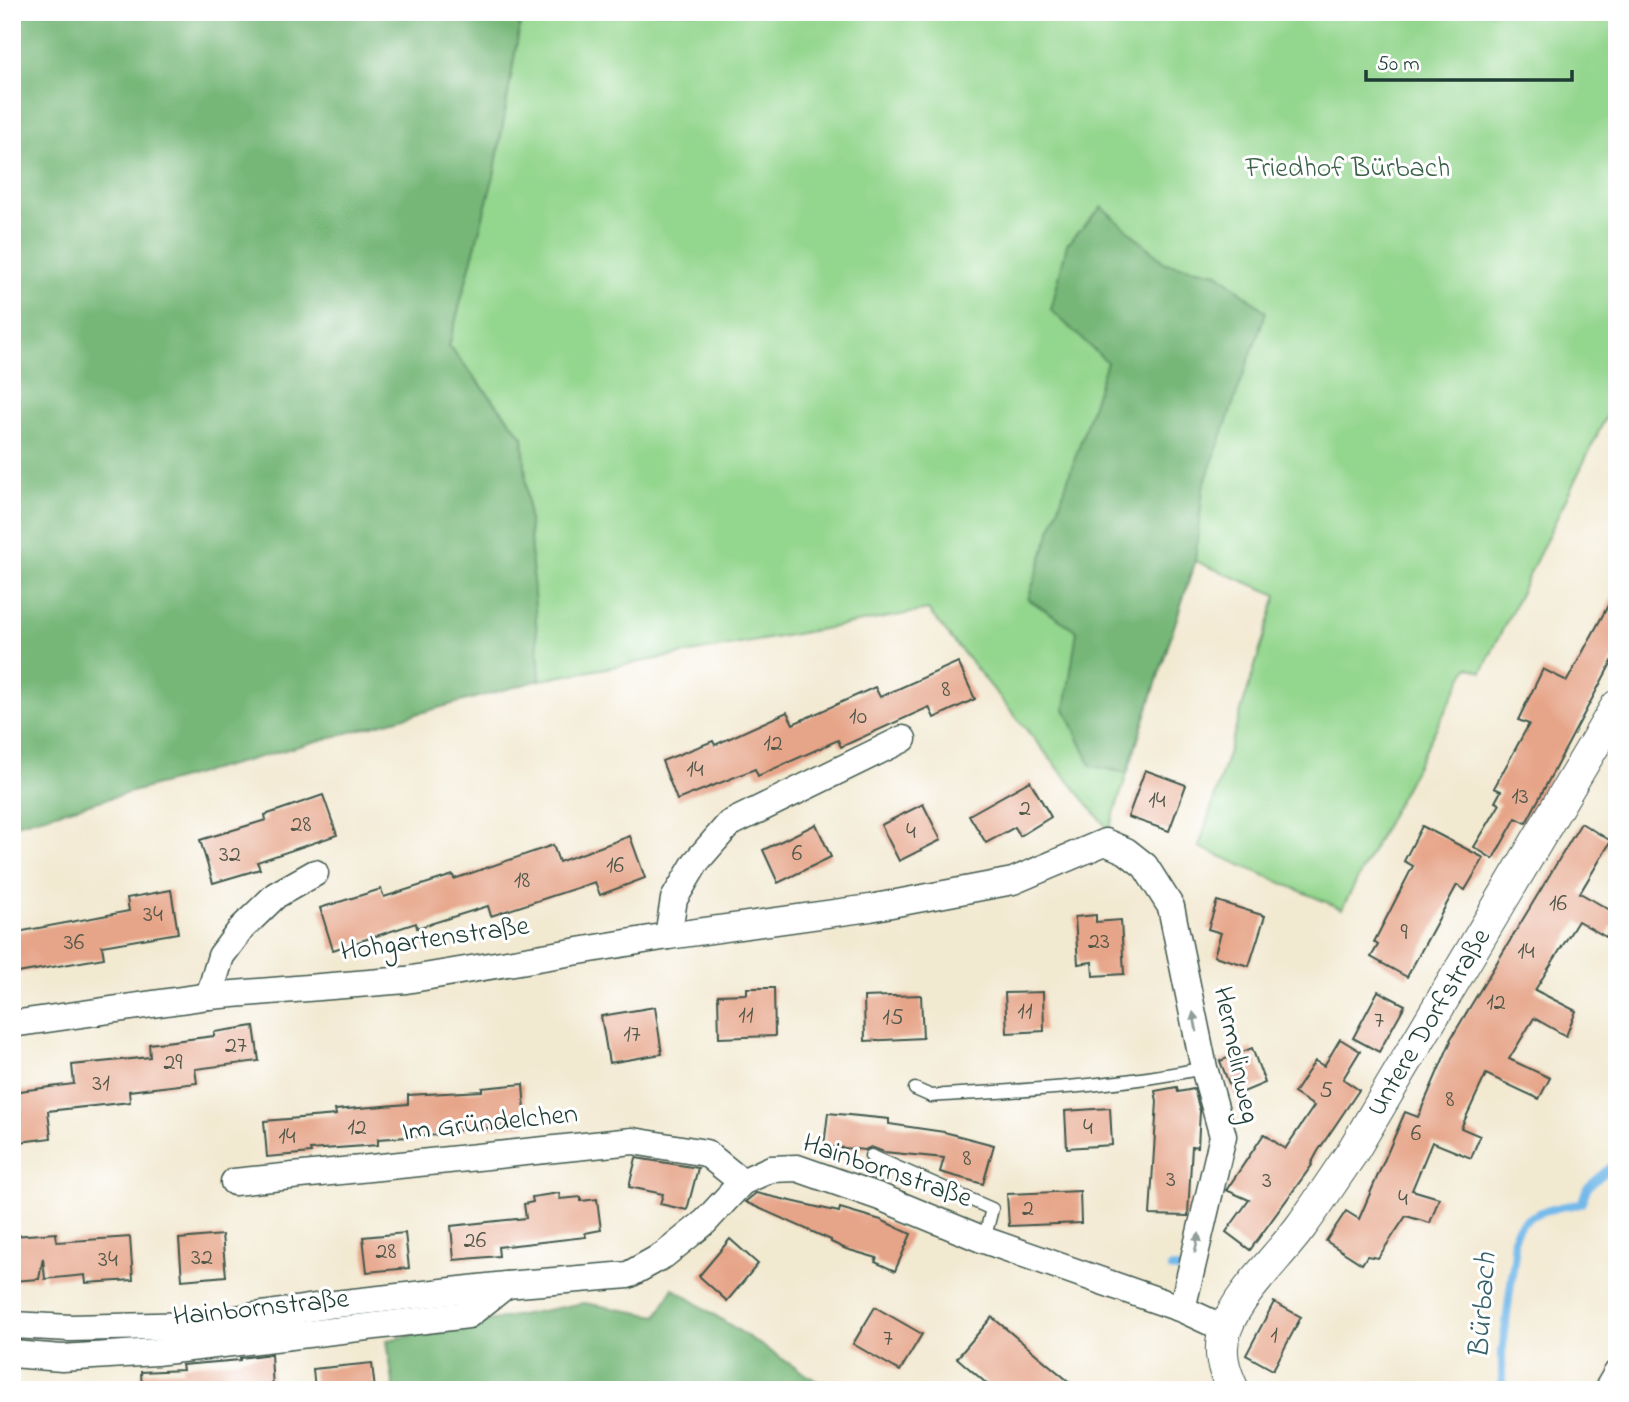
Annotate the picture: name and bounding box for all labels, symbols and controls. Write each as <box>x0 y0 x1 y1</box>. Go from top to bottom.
scale bar <box>1366 38 1573 82</box>
text: 50 m <box>1377 50 1420 80</box>
park label: Friedhof Bürbach <box>1245 149 1450 190</box>
house number: 8 <box>942 673 951 708</box>
house number: 10 <box>849 700 867 735</box>
house number: 12 <box>763 727 783 762</box>
house number: 14 <box>686 753 704 788</box>
house number: 13 <box>1511 780 1529 815</box>
house number: 14 <box>1148 784 1166 819</box>
house number: 2 <box>1019 792 1031 827</box>
house number: 28 <box>291 808 311 843</box>
house number: 4 <box>906 815 916 850</box>
house number: 6 <box>792 837 803 872</box>
house number: 32 <box>219 838 241 873</box>
house number: 16 <box>606 849 625 884</box>
house number: 18 <box>514 864 530 899</box>
house number: 16 <box>1549 887 1568 922</box>
house number: 34 <box>143 898 163 933</box>
street label: Hohgartenstraße <box>338 906 532 974</box>
house number: 9 <box>1400 916 1408 951</box>
street label: Untere Dorfstraße <box>1358 921 1503 1125</box>
house number: 23 <box>1088 925 1110 960</box>
house number: 36 <box>64 926 85 961</box>
house number: 14 <box>1517 935 1535 970</box>
street label: Hermelinweg <box>1201 983 1269 1127</box>
house number: 12 <box>1486 986 1506 1021</box>
house number: 11 <box>1017 995 1033 1030</box>
house number: 11 <box>738 999 754 1034</box>
house number: 15 <box>882 1001 904 1036</box>
house number: 7 <box>1374 1004 1384 1039</box>
one-way arrow <box>1190 1011 1201 1033</box>
house number: 17 <box>623 1018 641 1053</box>
house number: 27 <box>225 1029 247 1064</box>
house number: 29 <box>163 1046 183 1081</box>
house number: 31 <box>92 1067 110 1102</box>
house number: 5 <box>1319 1074 1333 1109</box>
house number: 8 <box>1446 1083 1455 1118</box>
street label: Im Gründelchen <box>400 1094 580 1154</box>
house number: 12 <box>347 1111 367 1146</box>
house number: 4 <box>1083 1111 1093 1146</box>
house number: 6 <box>1411 1117 1422 1152</box>
house number: 14 <box>278 1120 296 1155</box>
street label: Hainbornstraße <box>797 1124 978 1220</box>
house number: 8 <box>963 1142 972 1177</box>
house number: 3 <box>1166 1163 1176 1198</box>
house number: 3 <box>1262 1164 1272 1199</box>
house number: 4 <box>1398 1182 1408 1217</box>
house number: 2 <box>1022 1192 1034 1227</box>
house number: 26 <box>464 1224 487 1259</box>
one-way arrow <box>1192 1232 1203 1254</box>
house number: 28 <box>376 1235 396 1270</box>
house number: 32 <box>191 1241 213 1276</box>
house number: 34 <box>98 1243 118 1278</box>
water label: Bürbach <box>1458 1251 1510 1360</box>
street label: Hainbornstraße <box>171 1279 351 1339</box>
house number: 1 <box>1270 1319 1278 1354</box>
house number: 7 <box>883 1322 893 1357</box>

